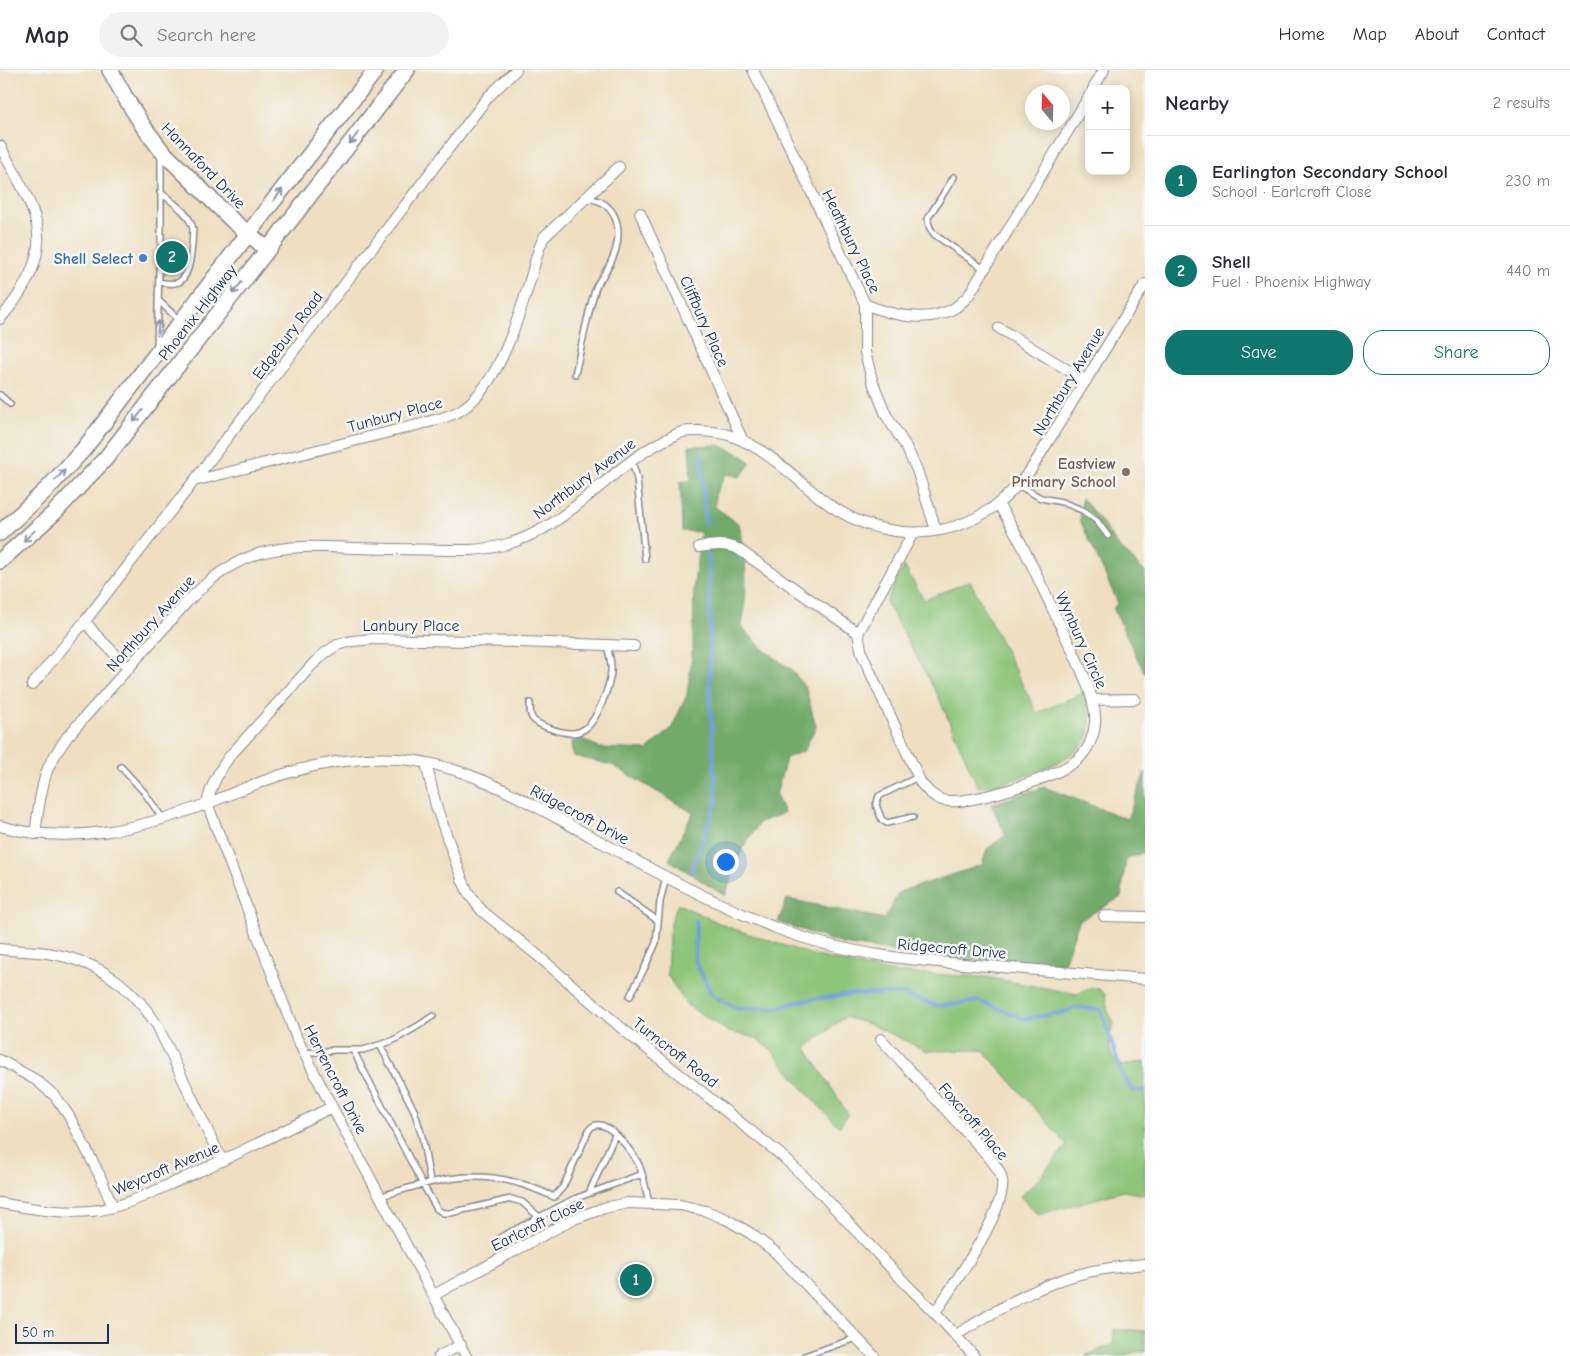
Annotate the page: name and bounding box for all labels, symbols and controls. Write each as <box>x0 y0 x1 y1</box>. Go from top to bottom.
search box <box>99 12 449 57</box>
text: Map <box>25 21 69 49</box>
icon: search <box>117 21 145 49</box>
text: Search here <box>157 24 256 46</box>
text: Home <box>1278 24 1325 45</box>
text: Map <box>1353 24 1387 45</box>
text: About <box>1415 24 1459 45</box>
text: Contact <box>1487 24 1545 45</box>
north arrow <box>1025 85 1070 130</box>
map controls <box>1085 85 1130 175</box>
button: + <box>1085 85 1130 130</box>
text: Nearby <box>1165 91 1229 115</box>
text: 2 results <box>1493 94 1550 112</box>
street label: Hannaford Drive <box>158 119 249 212</box>
button: − <box>1085 130 1130 175</box>
one-way arrow <box>348 131 359 144</box>
text: Earlington Secondary School <box>1212 161 1448 183</box>
text: 1 <box>1178 172 1184 190</box>
text: 230 m <box>1505 172 1550 190</box>
text: School · Earlcroft Close <box>1212 183 1372 201</box>
street label: Heathbury Place <box>818 187 884 296</box>
one-way arrow <box>273 189 284 202</box>
pin: 2 <box>156 238 188 276</box>
place label: Shell Select <box>54 250 134 268</box>
text: Shell <box>1212 251 1251 273</box>
marker: Shell Select <box>137 252 149 264</box>
street label: Phoenix Highway <box>155 261 241 364</box>
text: 2 <box>1177 262 1185 280</box>
text: 440 m <box>1506 262 1550 280</box>
street label: Cliffbury Place <box>676 273 732 370</box>
text: Fuel · Phoenix Highway <box>1212 273 1371 291</box>
one-way arrow <box>232 281 243 294</box>
street label: Edgebury Road <box>249 288 327 383</box>
one-way arrow <box>154 320 163 336</box>
street label: Northbury Avenue <box>1030 324 1108 439</box>
button: Save <box>1165 330 1353 375</box>
button: Share <box>1363 330 1550 375</box>
street label: Tunbury Place <box>346 394 445 436</box>
one-way arrow <box>133 410 144 423</box>
street label: Northbury Avenue <box>530 435 639 523</box>
place label: Eastview Primary School <box>1011 455 1116 491</box>
marker: Eastview Primary School <box>1120 466 1132 478</box>
one-way arrow <box>54 469 66 482</box>
one-way arrow <box>23 530 35 542</box>
street label: Northbury Avenue <box>103 572 199 675</box>
street label: Wynbury Circle <box>1052 589 1110 692</box>
street label: Lanbury Place <box>363 617 459 635</box>
street label: Ridgecroft Drive <box>527 781 632 848</box>
your location <box>713 849 739 875</box>
street label: Ridgecroft Drive <box>897 935 1007 963</box>
street label: Turncroft Road <box>629 1014 721 1092</box>
street label: Herrencroft Drive <box>300 1022 370 1137</box>
street label: Foxcroft Place <box>935 1079 1012 1164</box>
street label: Weycroft Avenue <box>111 1139 222 1199</box>
street label: Earlcroft Close <box>488 1195 587 1255</box>
pin: 1 <box>620 1261 652 1299</box>
scale bar <box>15 1321 109 1344</box>
text: 50 m <box>22 1324 54 1341</box>

